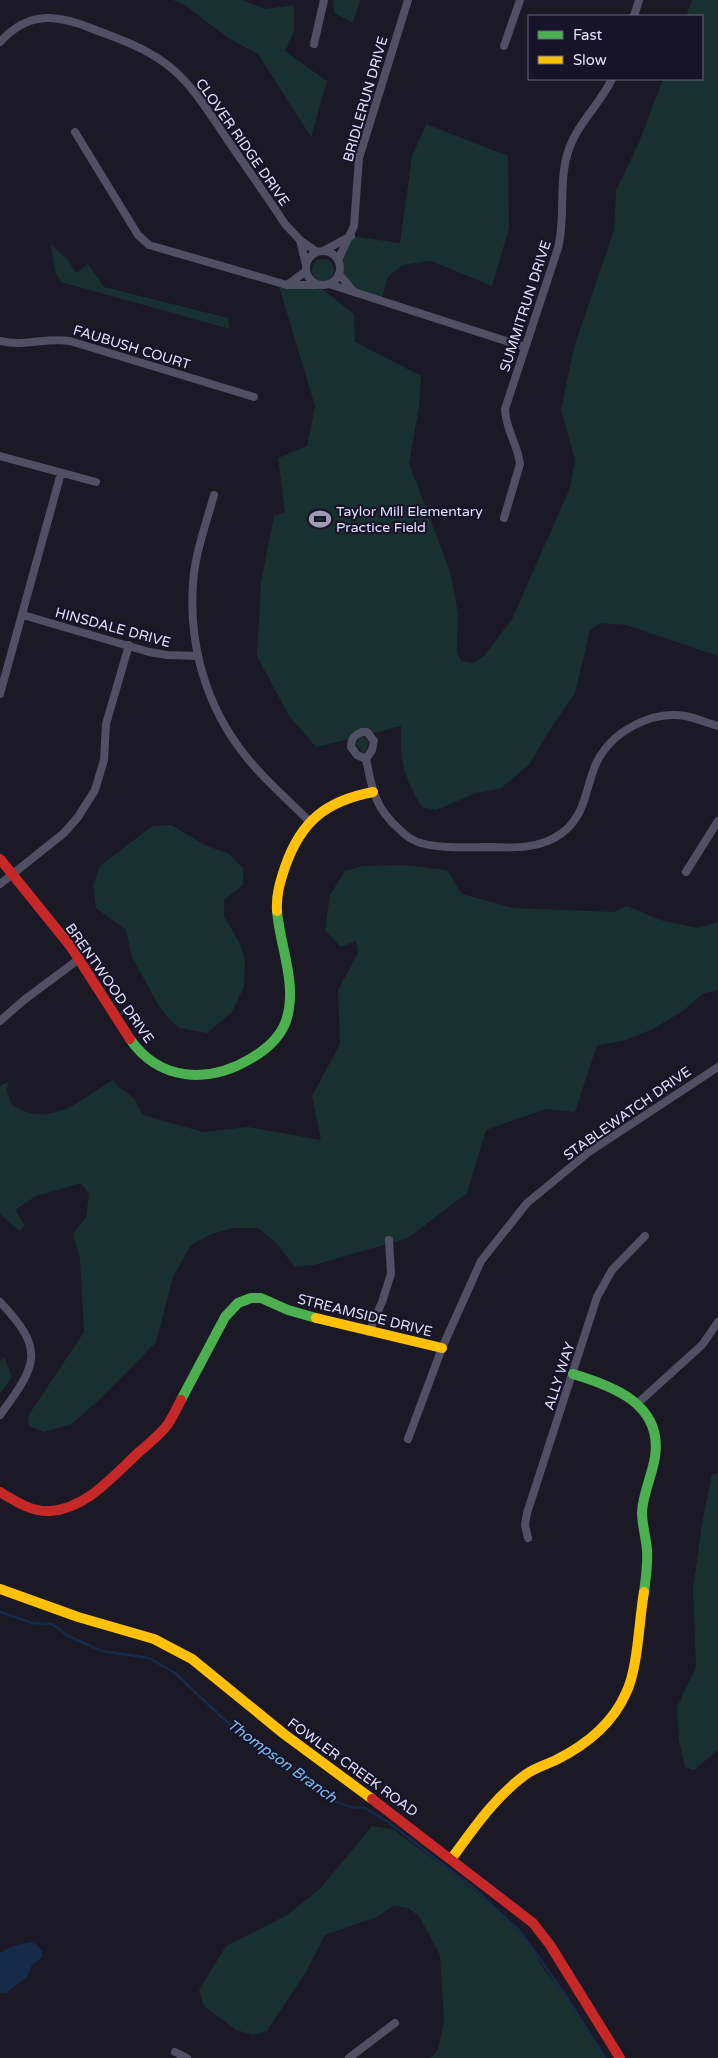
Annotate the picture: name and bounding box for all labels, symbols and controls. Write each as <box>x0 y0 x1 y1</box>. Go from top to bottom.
legend <box>528 15 703 80</box>
text: Fast <box>573 26 603 44</box>
street label: BRIDLERUN DRIVE <box>339 34 392 164</box>
text: Slow <box>573 51 607 69</box>
street label: CLOVER RIDGE DRIVE <box>192 75 293 209</box>
street label: SUMMITRUN DRIVE <box>496 238 555 374</box>
street label: FAUBUSH COURT <box>71 322 193 374</box>
place label: Taylor Mill Elementary Practice Field <box>336 503 483 536</box>
sports icon: Taylor Mill Elementary Practice Field <box>307 506 333 532</box>
street label: HINSDALE DRIVE <box>53 604 173 651</box>
street label: BRENTWOOD DRIVE <box>62 920 157 1047</box>
street label: STABLEWATCH DRIVE <box>560 1063 694 1164</box>
street label: STREAMSIDE DRIVE <box>296 1291 434 1340</box>
street label: ALLY WAY <box>540 1340 578 1412</box>
street label: FOWLER CREEK ROAD <box>284 1714 421 1820</box>
water label: Thompson Branch <box>224 1715 341 1807</box>

